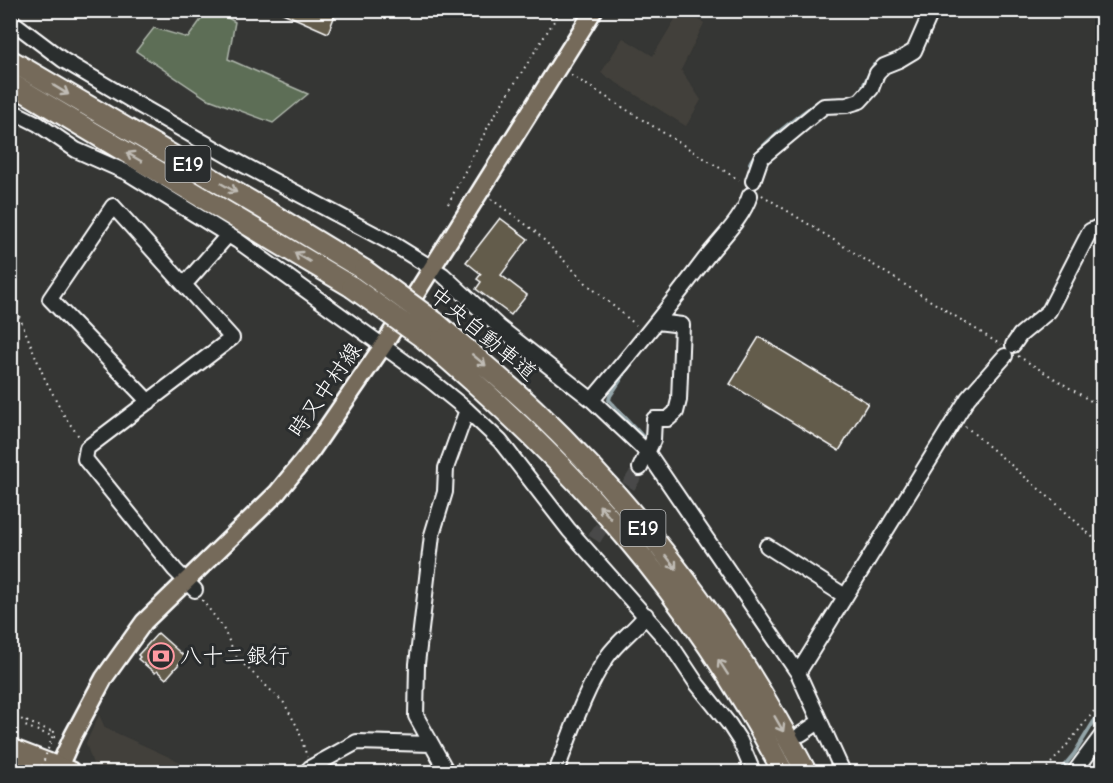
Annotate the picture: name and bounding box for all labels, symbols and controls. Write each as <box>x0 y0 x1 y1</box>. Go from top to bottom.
one-way arrow <box>52 84 69 96</box>
road number: E19 <box>166 146 210 182</box>
one-way arrow <box>126 151 143 163</box>
one-way arrow <box>220 183 237 195</box>
one-way arrow <box>294 250 311 262</box>
street label: 中央自動車道 <box>424 282 542 386</box>
street label: 時又中村線 <box>283 337 367 443</box>
one-way arrow <box>471 353 486 367</box>
one-way arrow <box>598 505 612 520</box>
road number: E19 <box>620 510 666 546</box>
one-way arrow <box>664 554 677 570</box>
bank icon: 八十二銀行 <box>146 641 176 671</box>
place label: 八十二銀行 <box>180 643 290 669</box>
one-way arrow <box>716 659 728 676</box>
one-way arrow <box>774 715 786 732</box>

